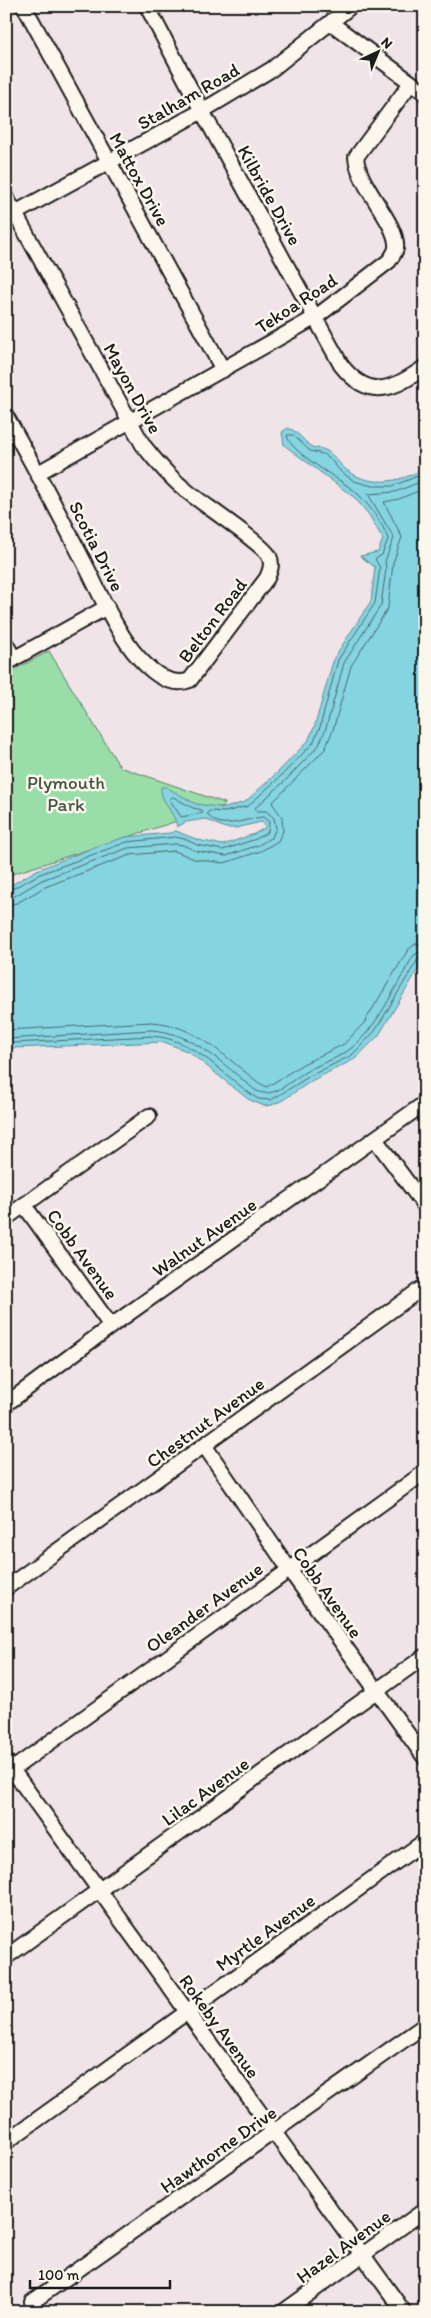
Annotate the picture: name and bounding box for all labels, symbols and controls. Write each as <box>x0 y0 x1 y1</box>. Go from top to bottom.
north arrow <box>354 28 404 78</box>
text: N <box>377 34 396 52</box>
street label: Stalham Road <box>133 58 243 135</box>
street label: Mattox Drive <box>104 128 175 230</box>
street label: Kilbride Drive <box>233 141 307 249</box>
street label: Tekoa Road <box>251 268 342 338</box>
street label: Mayon Drive <box>98 339 167 438</box>
street label: Scotia Drive <box>64 497 129 595</box>
street label: Belton Road <box>173 573 252 667</box>
park label: Plymouth Park <box>27 771 105 816</box>
street label: Walnut Avenue <box>148 1193 261 1282</box>
street label: Cobb Avenue <box>42 1205 123 1304</box>
street label: Chestnut Avenue <box>142 1372 269 1473</box>
street label: Cobb Avenue <box>288 1542 368 1642</box>
street label: Oleander Avenue <box>141 1557 267 1658</box>
street label: Lilac Avenue <box>157 1752 254 1831</box>
street label: Myrtle Avenue <box>211 1889 319 1976</box>
street label: Rokeby Avenue <box>174 1970 265 2083</box>
street label: Hawthorne Drive <box>156 2101 281 2198</box>
street label: Hazel Avenue <box>292 2204 395 2288</box>
scale bar <box>30 2258 170 2290</box>
text: 100 m <box>38 2266 80 2284</box>

